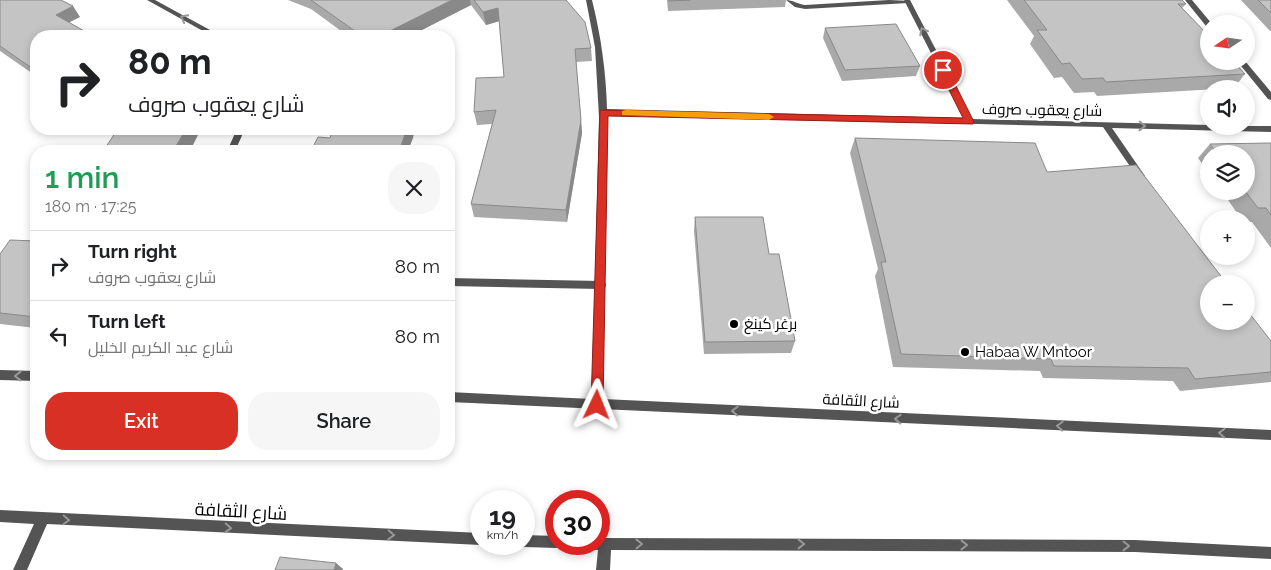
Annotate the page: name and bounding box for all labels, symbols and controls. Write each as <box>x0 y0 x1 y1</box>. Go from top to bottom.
one-way arrow <box>180 14 189 24</box>
north arrow <box>1200 15 1255 70</box>
map controls <box>1200 15 1255 330</box>
one-way arrow <box>919 28 929 37</box>
text: 80 m <box>128 41 212 82</box>
pin <box>922 49 964 91</box>
icon: right <box>45 50 110 115</box>
icon: arrive <box>929 56 957 84</box>
button: sound <box>1200 80 1255 135</box>
text: شارع يعقوب صروف <box>128 91 304 117</box>
street label: شارع يعقوب صروف <box>982 100 1102 122</box>
one-way arrow <box>1138 121 1146 131</box>
button: layers <box>1200 145 1255 200</box>
text: 1 min <box>45 160 120 195</box>
button: close <box>388 162 440 214</box>
text: 180 m · 17:25 <box>45 197 136 216</box>
button: + <box>1200 210 1255 265</box>
text: Turn right <box>88 240 177 262</box>
icon: right <box>45 252 73 280</box>
text: 80 m <box>395 255 440 277</box>
text: شارع يعقوب صروف <box>88 268 216 287</box>
button: − <box>1200 275 1255 330</box>
text: Turn left <box>88 310 165 332</box>
place label: برغر كينغ <box>744 315 797 335</box>
marker: برغر كينغ <box>728 318 740 330</box>
icon: left <box>45 322 73 350</box>
text: 80 m <box>395 325 440 347</box>
text: شارع عبد الكريم الخليل <box>88 338 233 357</box>
place label: Habaa W Mntoor <box>975 343 1093 361</box>
marker: Habaa W Mntoor <box>959 346 971 358</box>
one-way arrow <box>14 371 22 381</box>
position arrow <box>570 378 622 430</box>
street label: شارع الثقافة <box>822 390 900 414</box>
button: Exit <box>45 392 238 450</box>
button: Share <box>248 392 440 450</box>
one-way arrow <box>731 406 739 417</box>
one-way arrow <box>893 413 901 424</box>
one-way arrow <box>1056 420 1064 431</box>
one-way arrow <box>1218 428 1226 438</box>
speed limit sign: 30 <box>545 490 610 555</box>
street label: شارع الثقافة <box>194 498 288 526</box>
text: 19 <box>489 501 516 531</box>
one-way arrow <box>62 515 70 526</box>
one-way arrow <box>225 522 233 533</box>
text: km/h <box>487 528 518 542</box>
one-way arrow <box>388 530 395 540</box>
one-way arrow <box>636 539 643 549</box>
one-way arrow <box>798 539 806 549</box>
one-way arrow <box>960 540 968 550</box>
one-way arrow <box>1123 541 1131 551</box>

